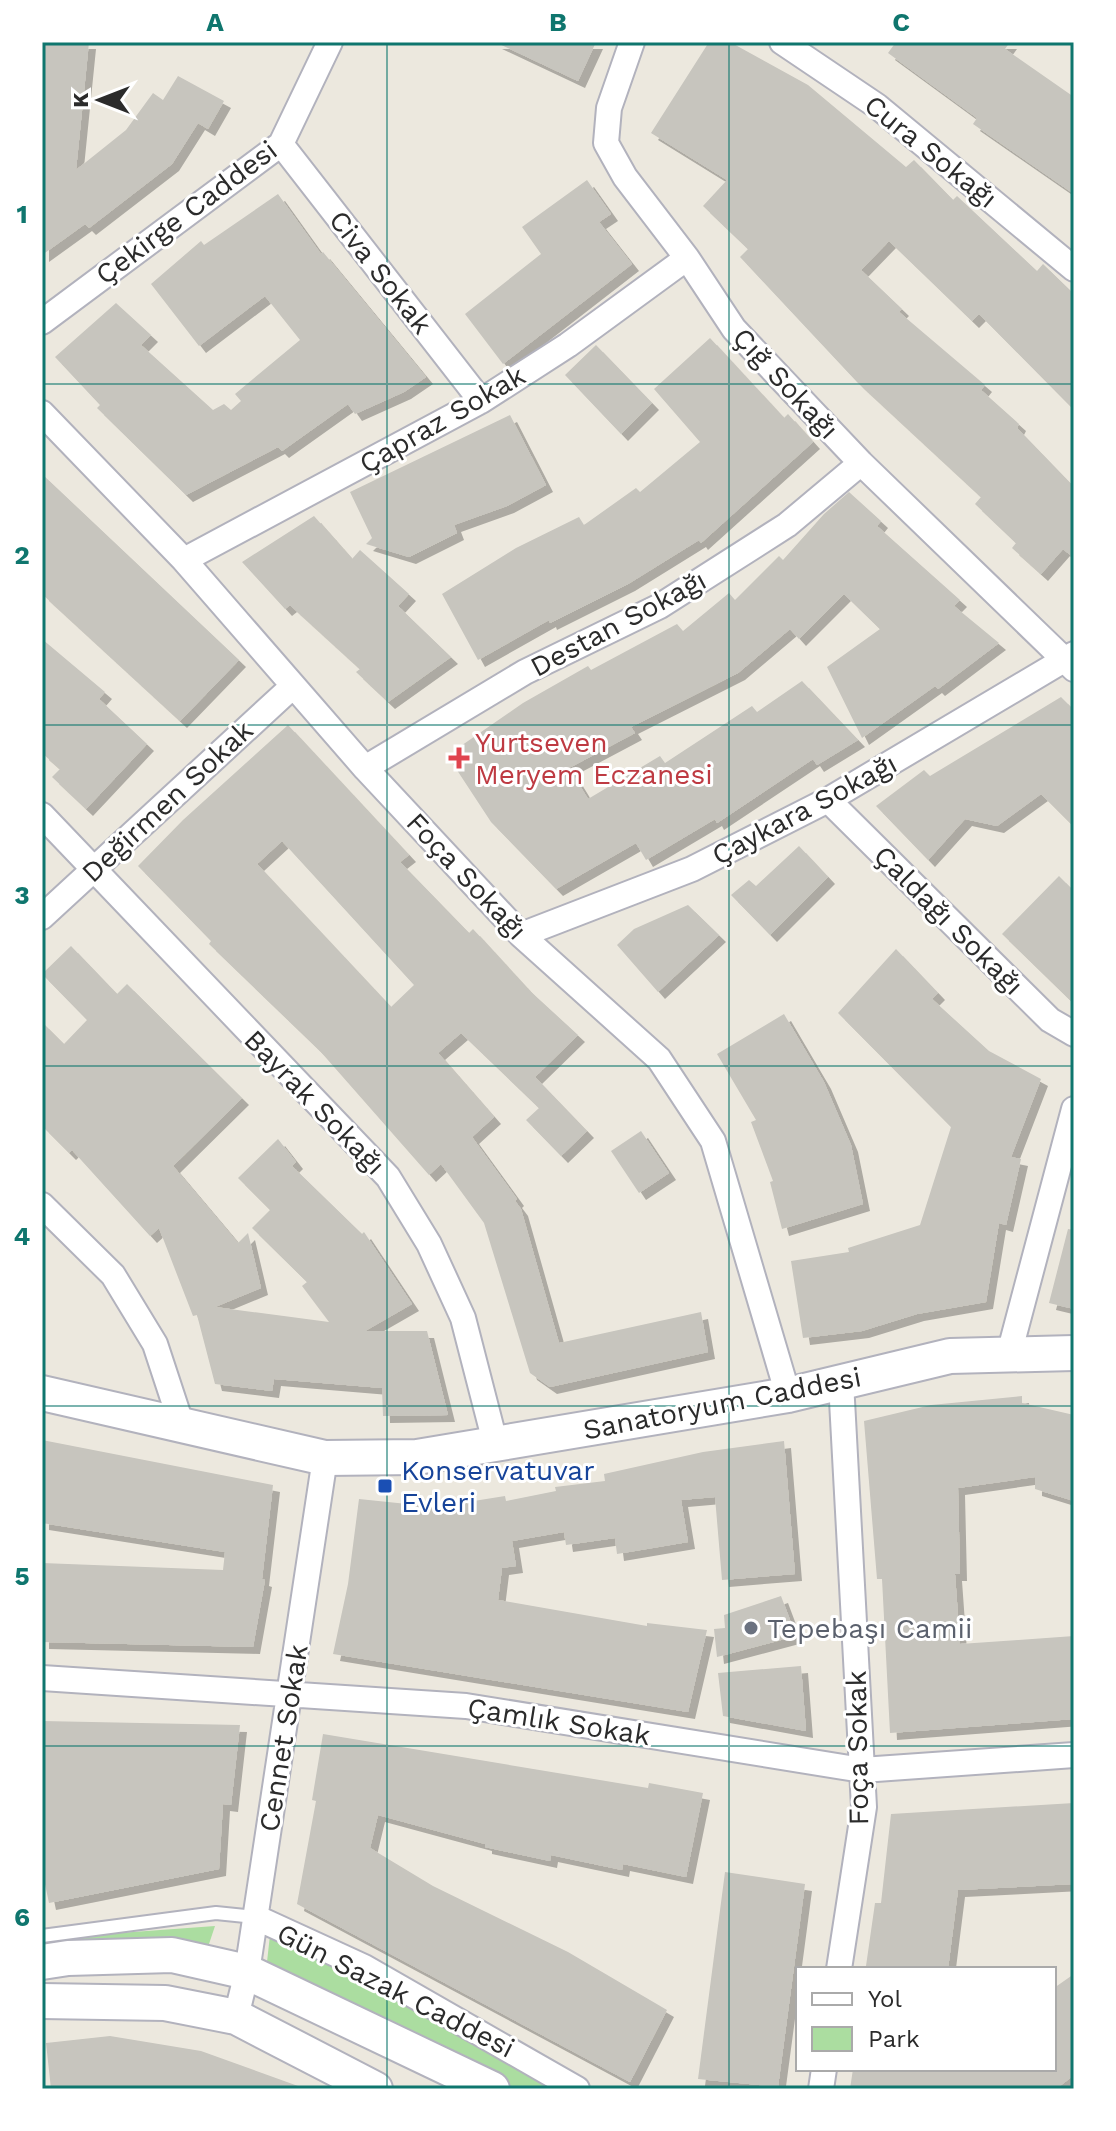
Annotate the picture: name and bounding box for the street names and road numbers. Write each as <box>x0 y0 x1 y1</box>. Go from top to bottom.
street label: Cura Sokağı <box>858 88 1004 215</box>
street label: Çekirge Caddesi <box>89 133 284 291</box>
street label: Civa Sokak <box>322 204 439 341</box>
street label: Çığ Sokağı <box>726 321 845 446</box>
street label: Çapraz Sokak <box>353 359 531 480</box>
street label: Destan Sokağı <box>525 563 712 684</box>
street label: Değirmen Sokak <box>75 714 260 889</box>
street label: Çaykara Sokağı <box>706 747 902 872</box>
street label: Foça Sokağı <box>400 806 534 947</box>
street label: Çaldağı Sokağı <box>867 839 1030 1002</box>
street label: Bayrak Sokağı <box>237 1023 392 1181</box>
street label: Sanatoryum Caddesi <box>580 1360 864 1447</box>
street label: Cennet Sokak <box>252 1642 315 1834</box>
street label: Foça Sokak <box>840 1670 875 1826</box>
street label: Çamlık Sokak <box>465 1691 653 1752</box>
street label: Gün Sazak Caddesi <box>272 1916 520 2065</box>

